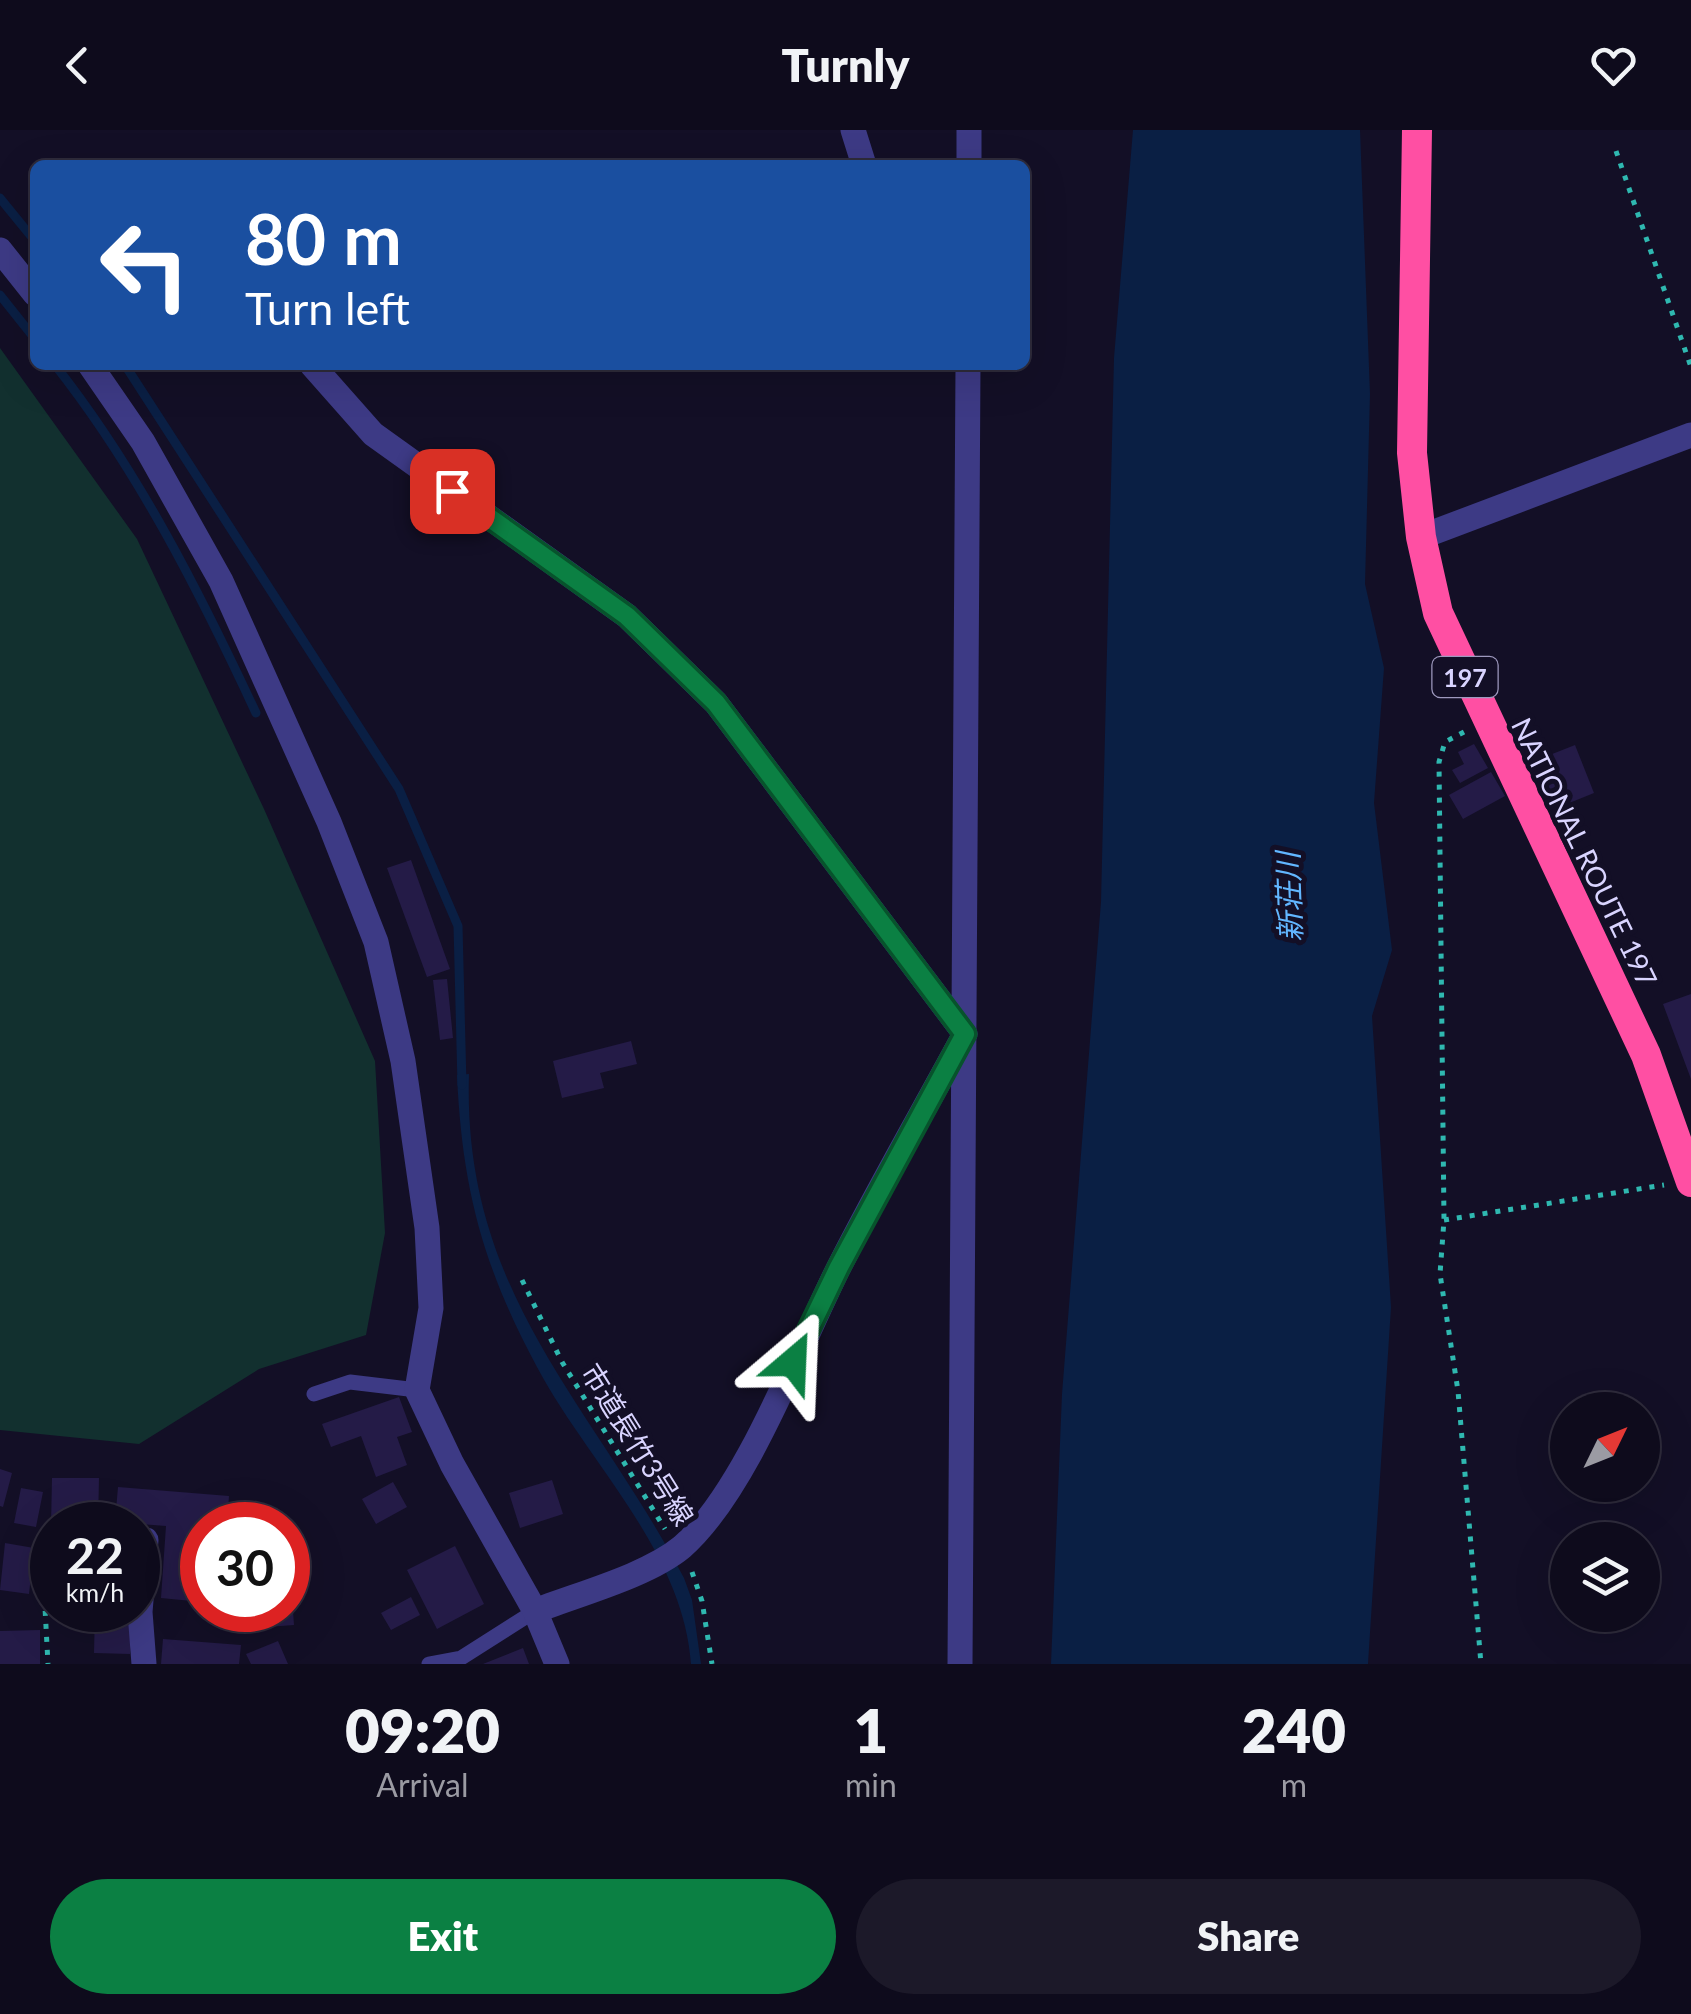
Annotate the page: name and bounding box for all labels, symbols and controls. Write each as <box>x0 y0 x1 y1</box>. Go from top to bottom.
icon: back <box>50 38 105 93</box>
text: Turnly <box>781 38 910 92</box>
icon: heart <box>1586 38 1641 93</box>
text: 80 m <box>245 196 402 280</box>
icon: left <box>80 200 210 330</box>
text: Turn left <box>245 281 410 335</box>
pin <box>410 449 495 534</box>
icon: arrive <box>425 464 480 519</box>
road number: 197 <box>1432 657 1498 697</box>
street label: NATIONAL ROUTE 197 <box>1505 712 1665 992</box>
water label: 新荘川 <box>1268 848 1308 943</box>
position arrow <box>741 1310 845 1414</box>
street label: 市道長竹3号線 <box>575 1357 701 1531</box>
north arrow <box>1550 1392 1660 1502</box>
map controls <box>1550 1392 1660 1632</box>
speed limit sign: 30 <box>180 1502 310 1632</box>
button: layers <box>1550 1522 1660 1632</box>
text: 22 <box>66 1525 124 1585</box>
text: km/h <box>66 1577 124 1607</box>
text: 09:20 <box>345 1694 500 1766</box>
text: 1 <box>853 1694 888 1766</box>
text: 240 <box>1242 1694 1346 1766</box>
text: Arrival <box>376 1765 469 1804</box>
text: min <box>845 1765 897 1804</box>
text: m <box>1281 1765 1307 1804</box>
button: Exit <box>50 1879 836 1994</box>
button: Share <box>856 1879 1641 1994</box>

